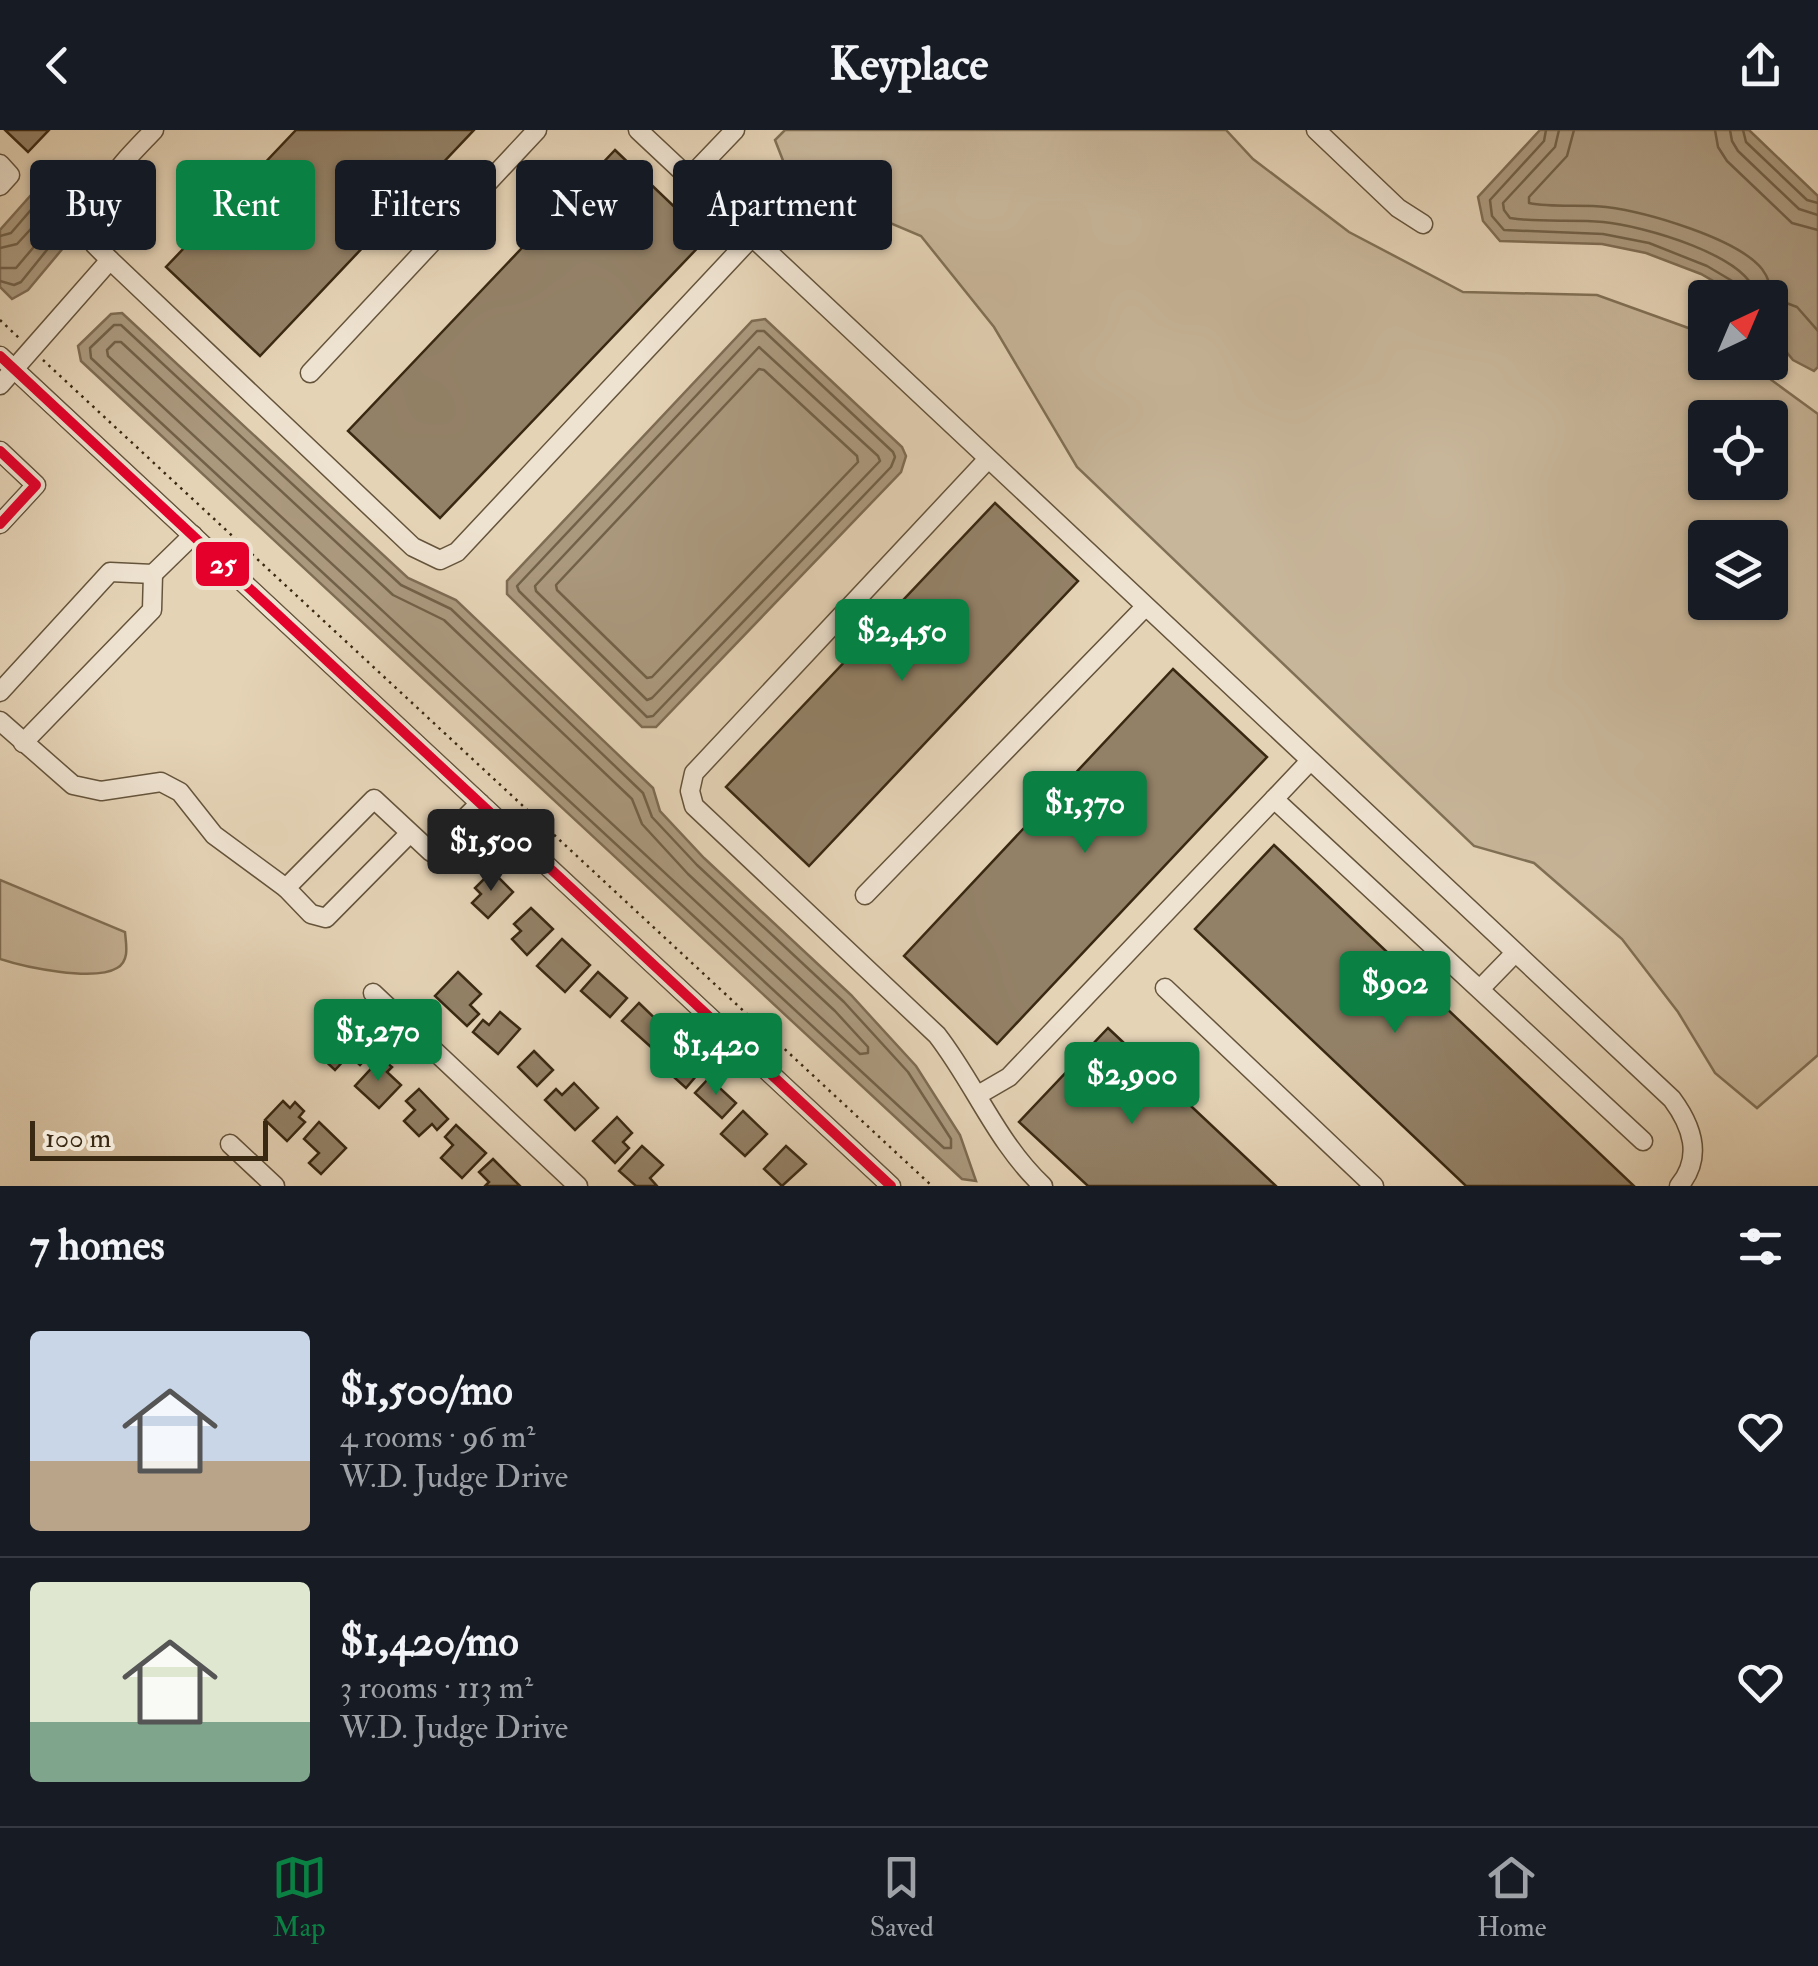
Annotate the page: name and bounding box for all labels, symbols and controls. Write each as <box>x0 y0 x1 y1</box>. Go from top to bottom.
text: Keyplace <box>830 37 988 93</box>
icon: back <box>30 38 85 93</box>
icon: share <box>1733 38 1788 93</box>
chip: Buy <box>30 160 156 250</box>
chip: Rent <box>176 160 315 250</box>
chip: Filters <box>335 160 496 250</box>
chip: New <box>516 160 653 250</box>
chip: Apartment <box>673 160 892 250</box>
north arrow <box>1688 280 1788 380</box>
map controls <box>1688 280 1788 620</box>
button: locate <box>1688 400 1788 500</box>
button: layers <box>1688 520 1788 620</box>
line badge: 25 <box>194 540 251 588</box>
text: 25 <box>210 547 237 582</box>
pin: $2,450 <box>821 599 983 684</box>
text: $2,450 <box>857 611 947 651</box>
pin: $1,370 <box>1004 771 1166 856</box>
text: $1,370 <box>1045 783 1125 823</box>
pin: $1,500 <box>410 809 572 894</box>
text: $1,500 <box>449 821 533 861</box>
pin: $902 <box>1336 951 1454 1036</box>
text: $902 <box>1361 963 1429 1003</box>
pin: $1,270 <box>297 999 459 1084</box>
text: $1,270 <box>336 1011 420 1051</box>
pin: $1,420 <box>635 1013 797 1098</box>
text: $1,420 <box>672 1025 760 1065</box>
pin: $2,900 <box>1051 1042 1213 1127</box>
text: $2,900 <box>1086 1054 1178 1094</box>
scale bar <box>30 1116 268 1160</box>
text: 100 m <box>45 1121 111 1156</box>
icon: filters <box>1733 1219 1788 1274</box>
text: 7 homes <box>30 1220 165 1272</box>
text: $1,500/mo <box>340 1365 513 1417</box>
icon: home <box>110 1371 230 1491</box>
icon: heart <box>1733 1404 1788 1459</box>
text: 4 rooms · 96 m² <box>340 1417 535 1457</box>
text: W.D. Judge Drive <box>340 1457 568 1497</box>
text: $1,420/mo <box>340 1616 519 1668</box>
icon: home <box>110 1622 230 1742</box>
icon: heart <box>1733 1655 1788 1710</box>
text: 3 rooms · 113 m² <box>340 1668 533 1708</box>
text: W.D. Judge Drive <box>340 1708 568 1748</box>
tab: Map <box>272 1850 327 1945</box>
tab: Saved <box>870 1850 934 1945</box>
tab: Home <box>1477 1850 1546 1945</box>

